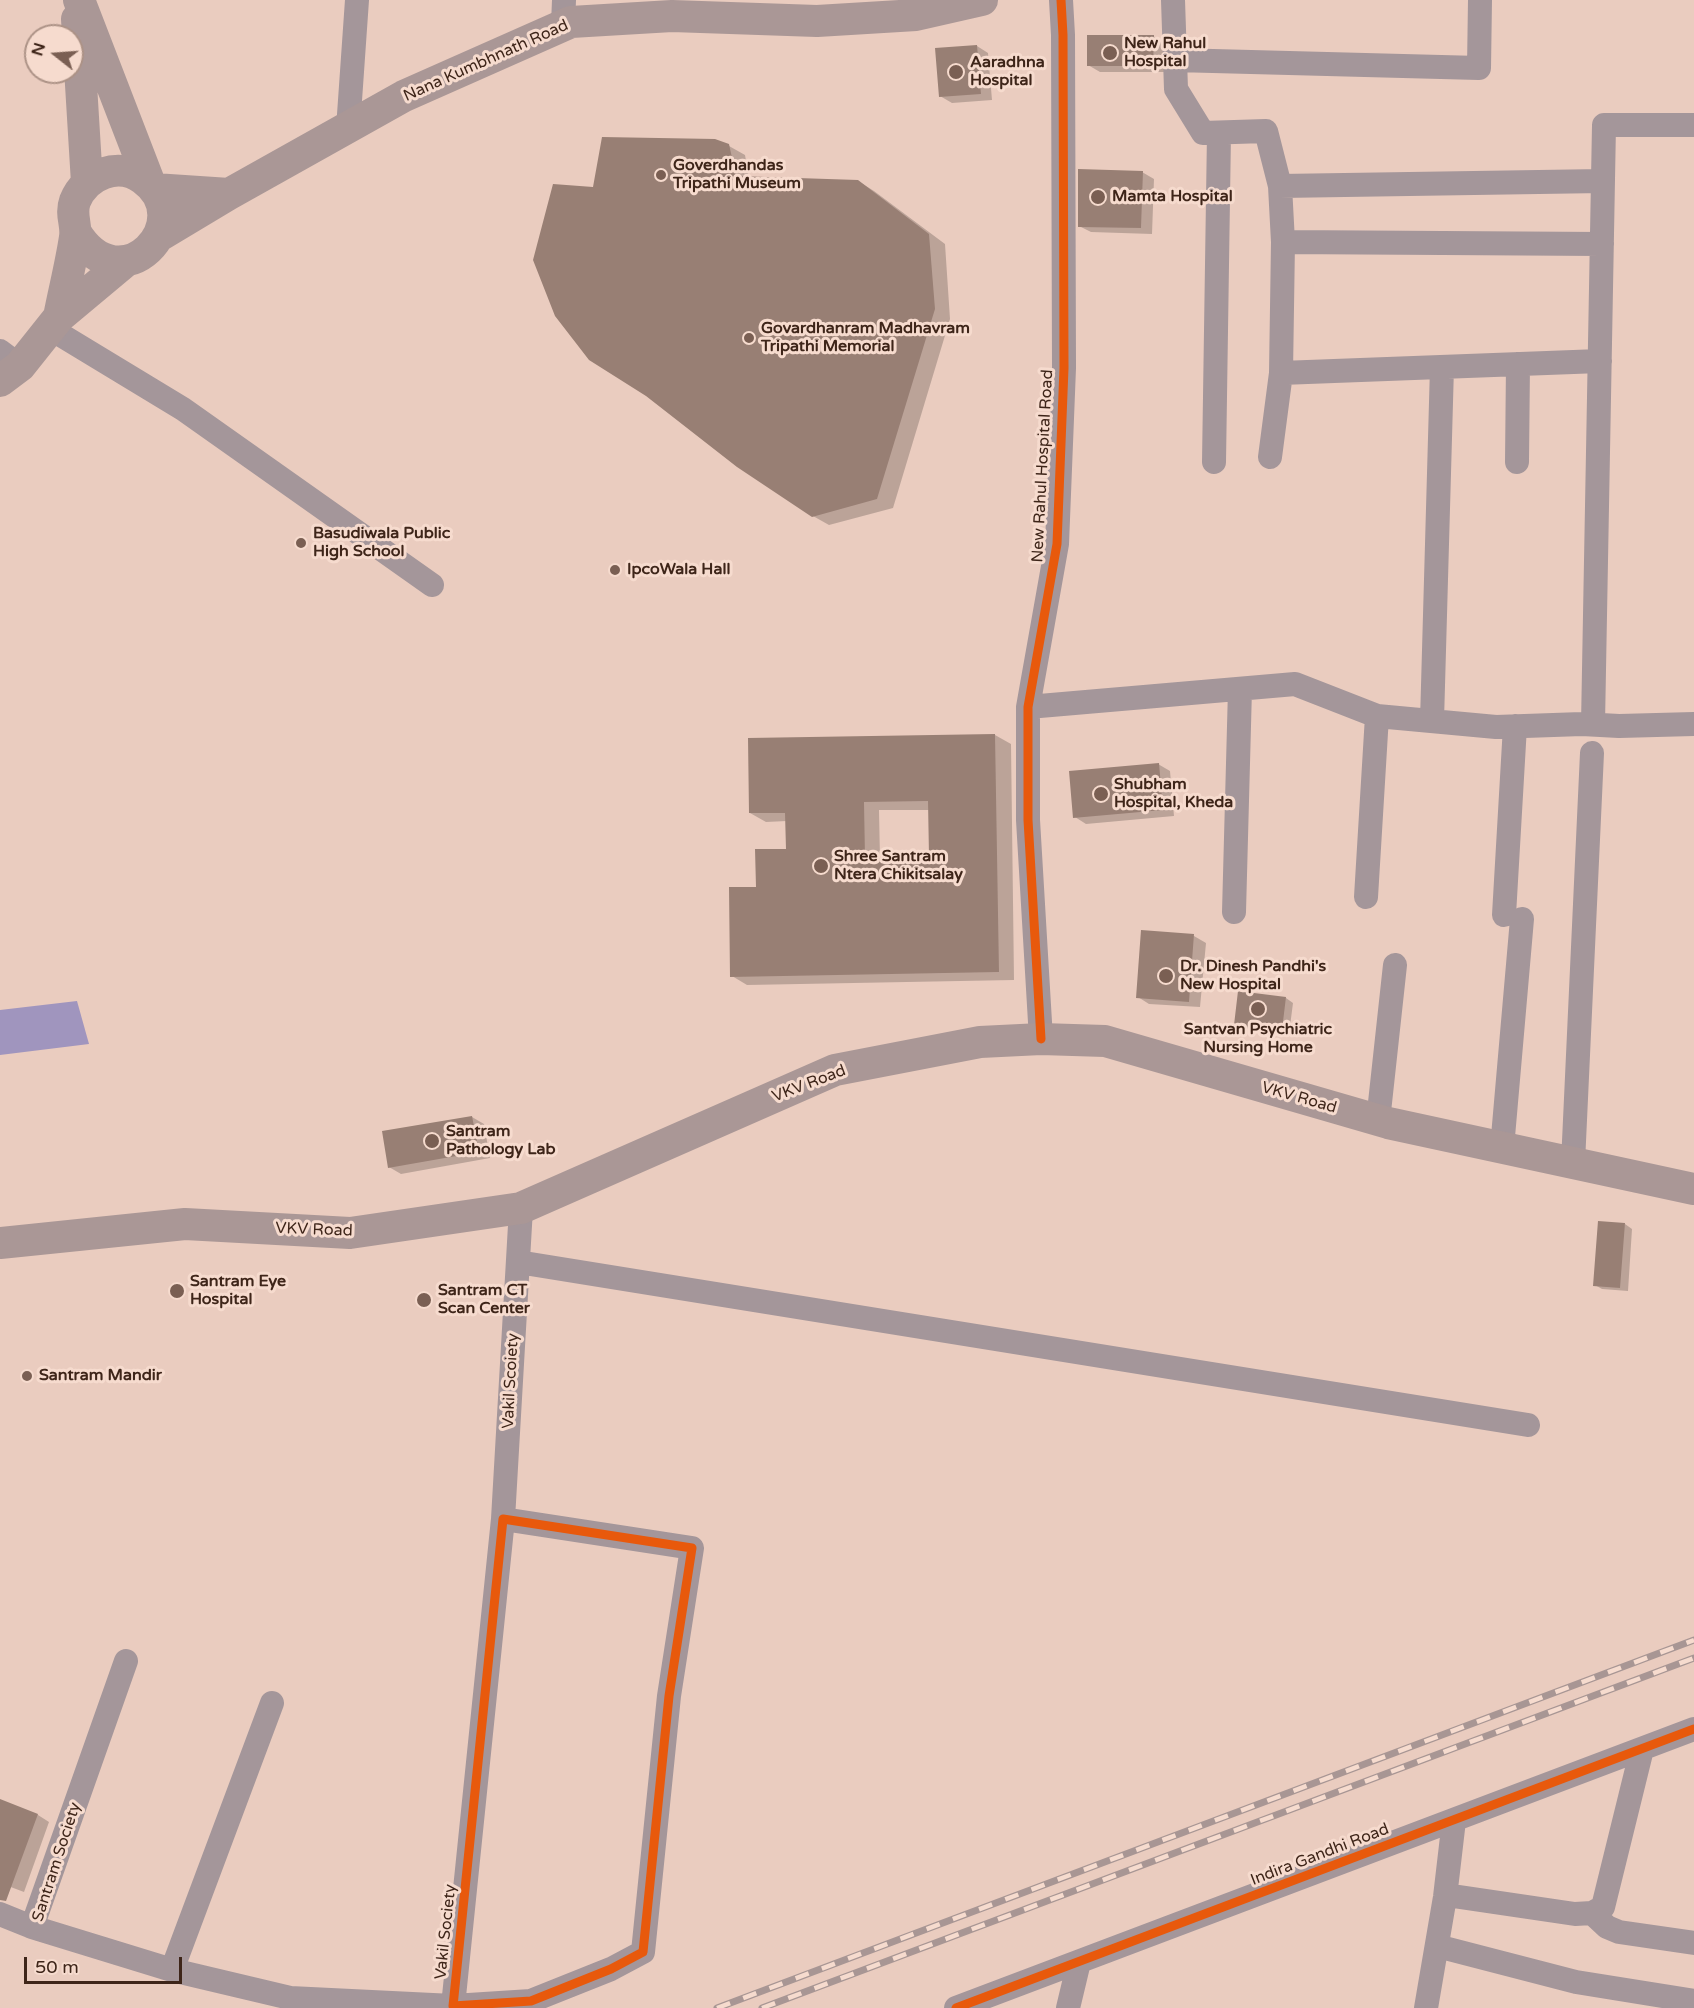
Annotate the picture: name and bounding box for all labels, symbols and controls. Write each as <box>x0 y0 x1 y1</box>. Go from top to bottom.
street label: Nana Kumbhnath Road <box>401 16 571 106</box>
north arrow <box>24 24 84 84</box>
place label: New Rahul Hospital <box>1124 34 1206 72</box>
text: N <box>27 40 50 58</box>
marker: New Rahul Hospital <box>1101 44 1119 62</box>
place label: Aaradhna Hospital <box>970 53 1045 91</box>
marker: Aaradhna Hospital <box>947 63 965 81</box>
place label: Goverdhandas Tripathi Museum <box>673 156 801 194</box>
marker: Goverdhandas Tripathi Museum <box>654 168 668 182</box>
place label: Mamta Hospital <box>1112 187 1233 207</box>
marker: Mamta Hospital <box>1089 188 1107 206</box>
place label: Govardhanram Madhavram Tripathi Memorial <box>761 319 970 357</box>
marker: Govardhanram Madhavram Tripathi Memorial <box>742 331 756 345</box>
street label: New Rahul Hospital Road <box>1028 369 1058 563</box>
place label: Basudiwala Public High School <box>313 524 450 562</box>
marker: Basudiwala Public High School <box>294 536 308 550</box>
place label: IpcoWala Hall <box>627 560 730 580</box>
marker: IpcoWala Hall <box>608 563 622 577</box>
place label: Shubham Hospital, Kheda <box>1114 775 1233 813</box>
marker: Shubham Hospital, Kheda <box>1092 785 1110 803</box>
place label: Shree Santram Ntera Chikitsalay <box>834 847 963 885</box>
marker: Shree Santram Ntera Chikitsalay <box>812 857 830 875</box>
place label: Dr. Dinesh Pandhi's New Hospital <box>1180 957 1326 995</box>
marker: Dr. Dinesh Pandhi's New Hospital <box>1157 967 1175 985</box>
marker: Santvan Psychiatric Nursing Home <box>1249 1000 1267 1018</box>
place label: Santvan Psychiatric Nursing Home <box>1184 1020 1332 1058</box>
street label: VKV Road <box>769 1061 849 1107</box>
street label: VKV Road <box>1259 1078 1339 1118</box>
place label: Santram Pathology Lab <box>446 1122 556 1160</box>
marker: Santram Pathology Lab <box>423 1132 441 1150</box>
street label: VKV Road <box>275 1219 353 1241</box>
place label: Santram Eye Hospital <box>190 1272 286 1310</box>
place label: Santram CT Scan Center <box>438 1281 530 1319</box>
marker: Santram Eye Hospital <box>168 1282 186 1300</box>
marker: Santram CT Scan Center <box>415 1291 433 1309</box>
street label: Vakil Scoiety <box>499 1333 523 1429</box>
place label: Santram Mandir <box>39 1366 162 1386</box>
marker: Santram Mandir <box>20 1369 34 1383</box>
street label: Santram Society <box>29 1800 85 1924</box>
street label: Indira Gandhi Road <box>1248 1820 1392 1890</box>
street label: Vakil Society <box>431 1883 461 1981</box>
scale bar <box>27 1945 184 1983</box>
text: 50 m <box>35 1956 79 1978</box>

